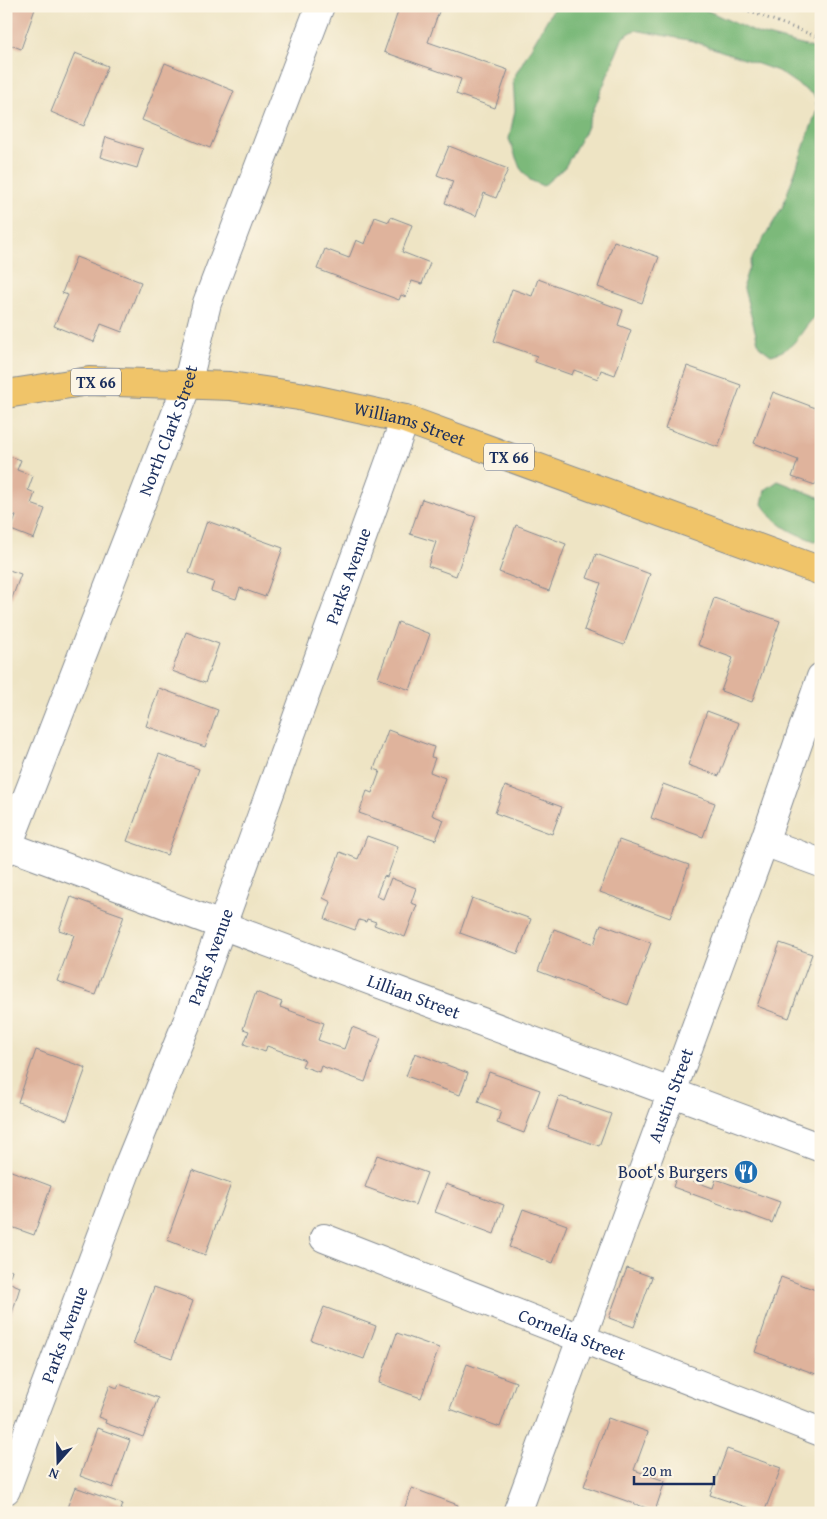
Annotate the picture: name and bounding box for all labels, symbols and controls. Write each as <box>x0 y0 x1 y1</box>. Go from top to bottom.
street label: North Clark Street <box>131 361 205 500</box>
road number: TX 66 <box>71 368 121 396</box>
street label: Williams Street <box>351 394 470 453</box>
road number: TX 66 <box>484 444 534 471</box>
street label: Parks Avenue <box>318 524 378 628</box>
street label: Parks Avenue <box>180 905 240 1009</box>
street label: Lillian Street <box>364 967 465 1026</box>
street label: Austin Street <box>641 1044 700 1146</box>
place label: Boot's Burgers <box>618 1158 728 1185</box>
restaurant icon: Boot's Burgers <box>733 1159 759 1185</box>
street label: Parks Avenue <box>34 1282 95 1387</box>
street label: Cornelia Street <box>514 1301 630 1368</box>
north arrow <box>32 1436 82 1486</box>
scale bar <box>634 1454 714 1486</box>
text: 20 m <box>642 1460 673 1481</box>
text: N <box>45 1463 61 1485</box>

